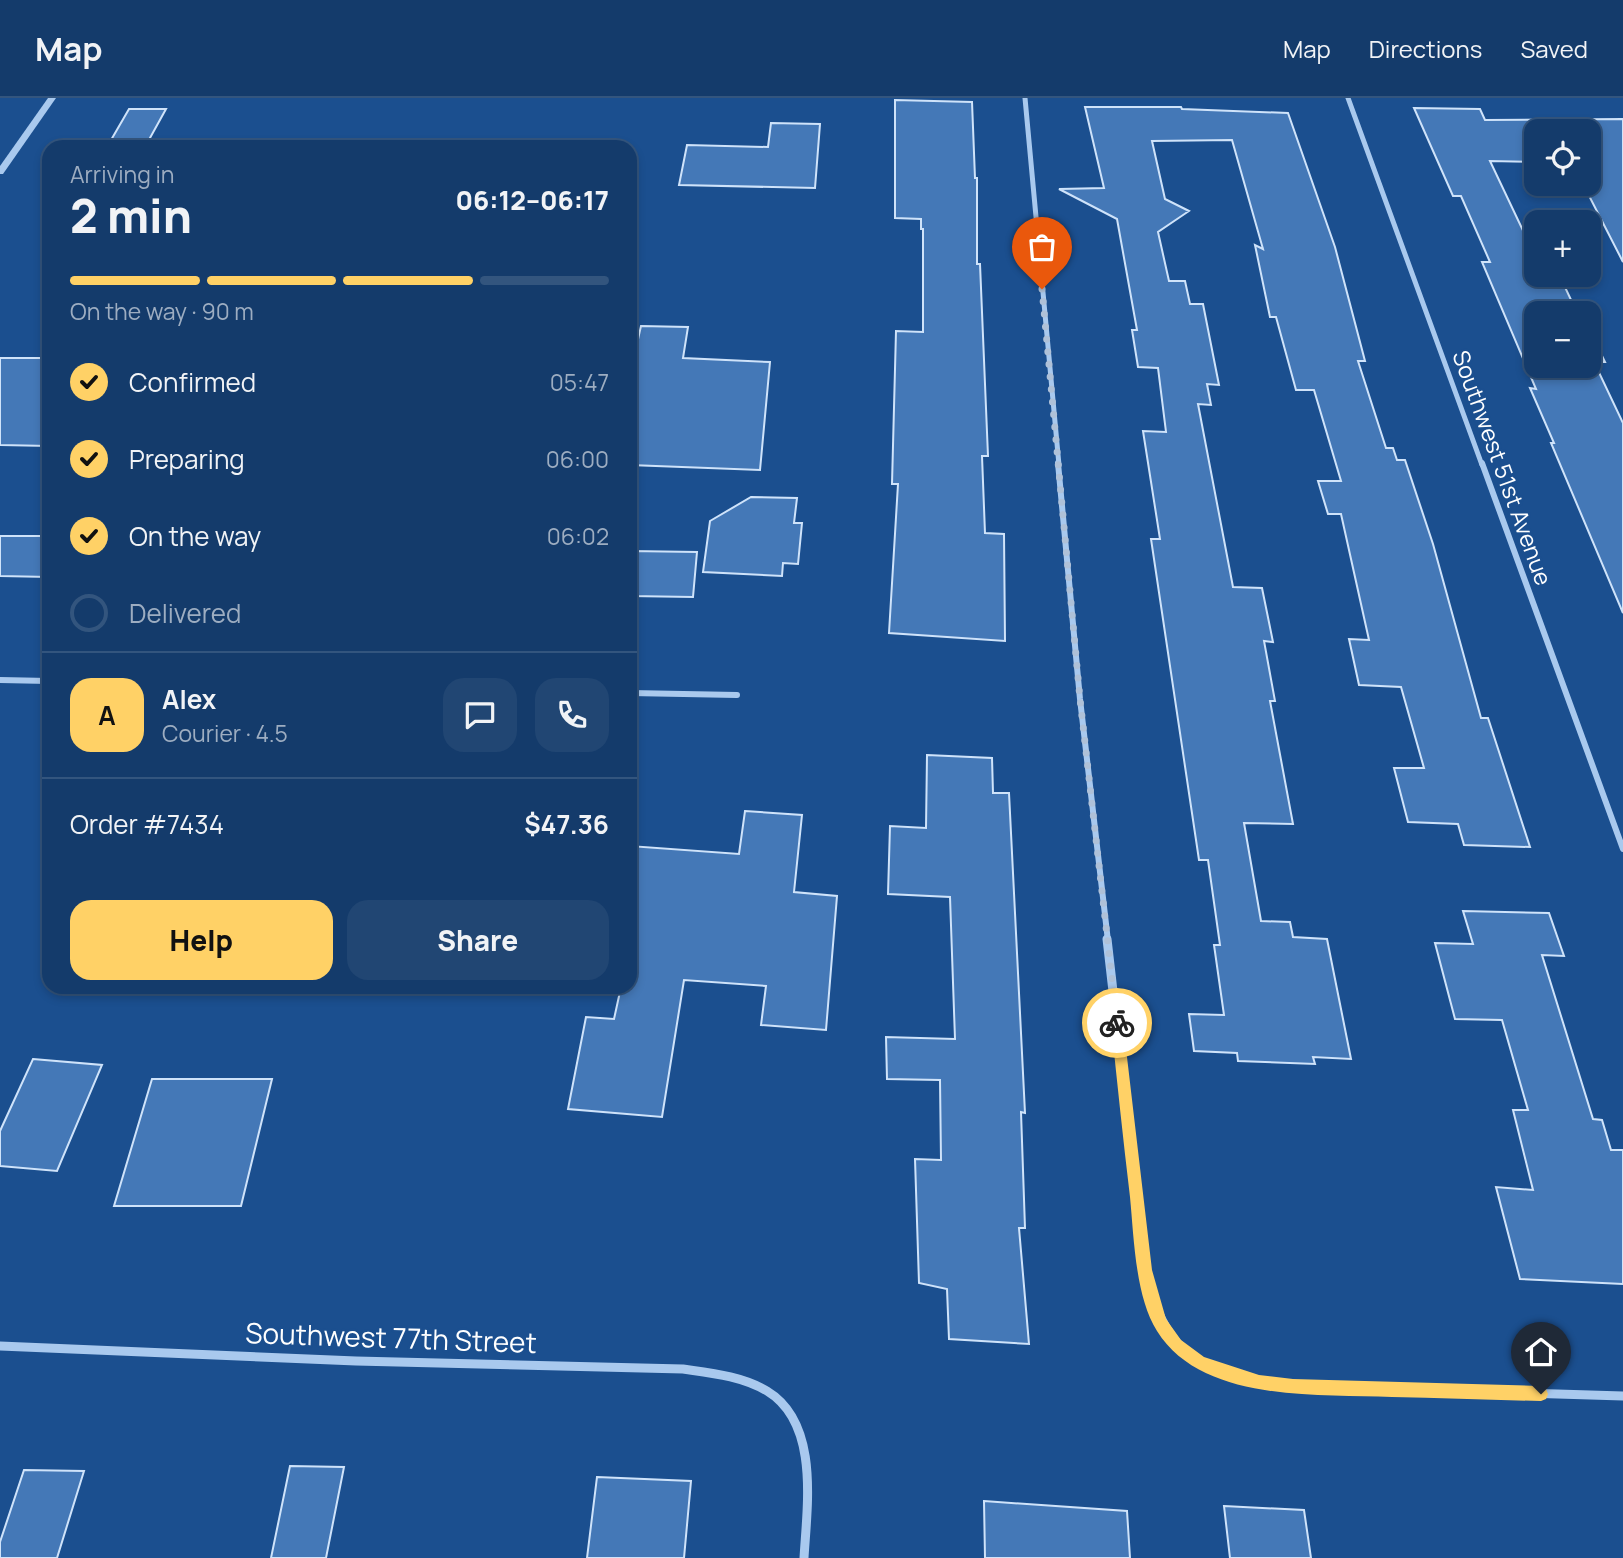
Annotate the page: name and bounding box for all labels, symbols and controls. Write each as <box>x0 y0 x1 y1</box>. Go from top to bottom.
text: Map <box>35 26 103 71</box>
text: Map <box>1283 32 1331 65</box>
text: Directions <box>1369 32 1482 65</box>
text: Saved <box>1520 32 1588 65</box>
map controls <box>1524 119 1601 378</box>
button: locate <box>1524 119 1601 196</box>
text: Arriving in <box>70 158 175 190</box>
text: 06:12–06:17 <box>456 182 609 218</box>
text: 2 min <box>70 184 192 247</box>
button: + <box>1524 210 1601 287</box>
pin <box>1012 217 1072 289</box>
icon: bag <box>1023 228 1061 266</box>
text: On the way · 90 m <box>70 295 254 327</box>
button: − <box>1524 301 1601 378</box>
street label: Southwest 51st Avenue <box>1446 346 1560 590</box>
icon: check <box>70 363 108 401</box>
text: Confirmed <box>129 364 256 400</box>
text: 05:47 <box>550 366 609 398</box>
icon: check <box>70 440 108 478</box>
text: Preparing <box>129 441 245 477</box>
text: 06:00 <box>546 443 609 475</box>
icon: check <box>70 517 108 555</box>
text: On the way <box>129 518 261 554</box>
text: 06:02 <box>547 520 609 552</box>
text: Delivered <box>129 595 241 631</box>
button: chat <box>443 678 517 752</box>
button: phone <box>535 678 609 752</box>
text: Alex <box>162 681 216 717</box>
text: A <box>98 697 116 733</box>
text: Courier · 4.5 <box>162 717 288 749</box>
text: Order #7434 <box>70 806 224 842</box>
text: $47.36 <box>524 806 609 842</box>
button: Help <box>70 900 333 980</box>
button: Share <box>347 900 609 980</box>
courier <box>1082 988 1152 1058</box>
icon: bike <box>1098 1004 1136 1042</box>
street label: Southwest 77th Street <box>245 1313 537 1361</box>
pin <box>1511 1322 1571 1394</box>
icon: home <box>1522 1333 1560 1371</box>

